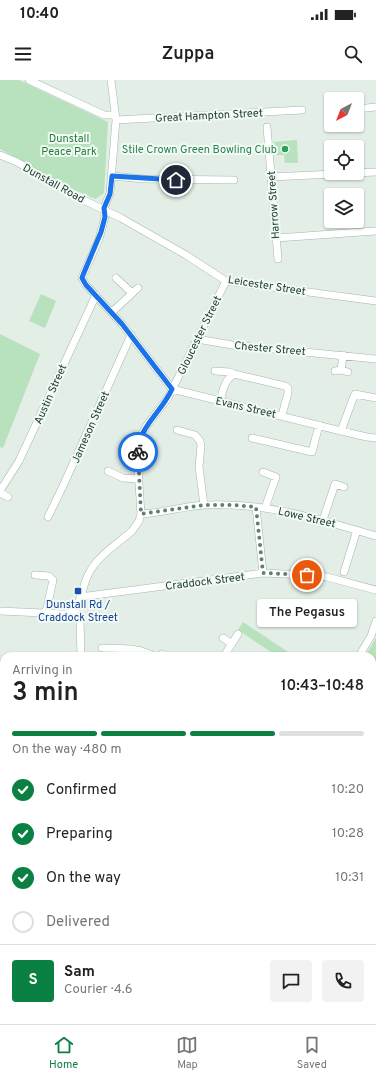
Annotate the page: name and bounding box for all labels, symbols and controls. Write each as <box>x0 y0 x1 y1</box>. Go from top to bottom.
text: 10:40 <box>20 5 59 24</box>
icon: menu <box>12 43 34 65</box>
text: Zuppa <box>162 43 214 66</box>
icon: search <box>342 43 364 65</box>
north arrow <box>324 92 364 132</box>
map controls <box>324 92 364 228</box>
street label: Great Hampton Street <box>155 106 263 126</box>
park label: Dunstall Peace Park <box>41 132 97 159</box>
button: locate <box>324 140 364 180</box>
place label: Stile Crown Green Bowling Club <box>122 143 277 157</box>
marker: Stile Crown Green Bowling Club <box>280 144 290 154</box>
street label: Dunstall Road <box>20 161 87 207</box>
pin <box>159 163 193 197</box>
icon: home <box>165 169 187 191</box>
street label: Harrow Street <box>265 170 283 239</box>
button: layers <box>324 188 364 228</box>
street label: Leicester Street <box>227 273 307 299</box>
street label: Gloucester Street <box>175 294 225 377</box>
street label: Chester Street <box>234 339 306 359</box>
street label: Austin Street <box>31 362 70 427</box>
street label: Jameson Street <box>69 389 113 466</box>
street label: Evans Street <box>214 394 277 422</box>
courier <box>118 432 158 472</box>
icon: bike <box>127 441 149 463</box>
street label: Lowe Street <box>277 505 337 531</box>
pin <box>290 558 324 592</box>
icon: bag <box>296 564 318 586</box>
street label: Craddock Street <box>165 570 246 594</box>
marker: Dunstall Rd / Craddock Street <box>73 586 83 596</box>
place label: Dunstall Rd / Craddock Street <box>38 598 118 625</box>
callout: The Pegasus <box>257 599 357 627</box>
text: The Pegasus <box>269 605 345 621</box>
text: Arriving in <box>12 663 73 679</box>
text: 3 min <box>12 677 79 710</box>
text: 10:43–10:48 <box>281 677 364 696</box>
text: On the way · 480 m <box>12 742 121 758</box>
icon: check <box>12 779 34 801</box>
text: Confirmed <box>46 781 117 800</box>
text: 10:20 <box>332 782 364 798</box>
icon: check <box>12 823 34 845</box>
text: Preparing <box>46 825 113 844</box>
text: 10:28 <box>332 826 364 842</box>
icon: check <box>12 867 34 889</box>
text: On the way <box>46 869 121 888</box>
text: 10:31 <box>335 870 364 886</box>
text: Delivered <box>46 913 110 932</box>
button: chat <box>270 960 312 1002</box>
button: phone <box>322 960 364 1002</box>
text: Sam <box>64 963 95 982</box>
text: S <box>28 971 38 990</box>
text: Courier · 4.6 <box>64 982 132 998</box>
tab: Home <box>49 1034 78 1072</box>
tab: Map <box>176 1034 198 1072</box>
tab: Saved <box>297 1034 327 1072</box>

